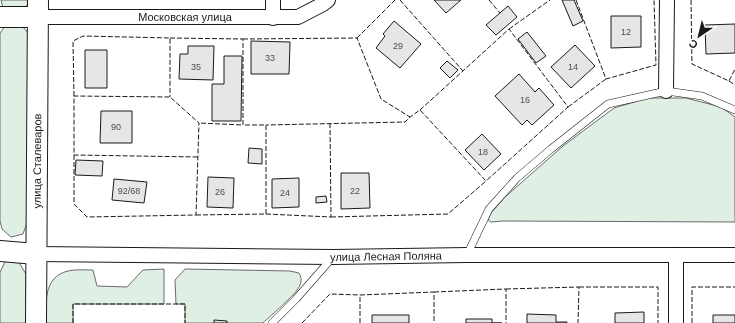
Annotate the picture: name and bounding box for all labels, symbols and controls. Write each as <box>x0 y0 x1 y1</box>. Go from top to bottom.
street label: Московская улица <box>138 11 233 23</box>
north arrow <box>679 16 719 56</box>
house number: 12 <box>621 27 631 37</box>
text: С <box>687 37 700 51</box>
house number: 29 <box>393 41 403 51</box>
house number: 33 <box>265 53 275 63</box>
house number: 35 <box>191 62 201 72</box>
house number: 14 <box>568 62 578 72</box>
house number: 16 <box>520 95 530 105</box>
street label: улица Сталеваров <box>31 113 43 208</box>
house number: 90 <box>111 122 121 132</box>
house number: 18 <box>478 147 488 157</box>
house number: 92/68 <box>118 186 140 196</box>
house number: 22 <box>350 186 360 196</box>
house number: 26 <box>215 187 225 197</box>
house number: 24 <box>280 188 290 198</box>
street label: улица Лесная Поляна <box>330 249 443 263</box>

